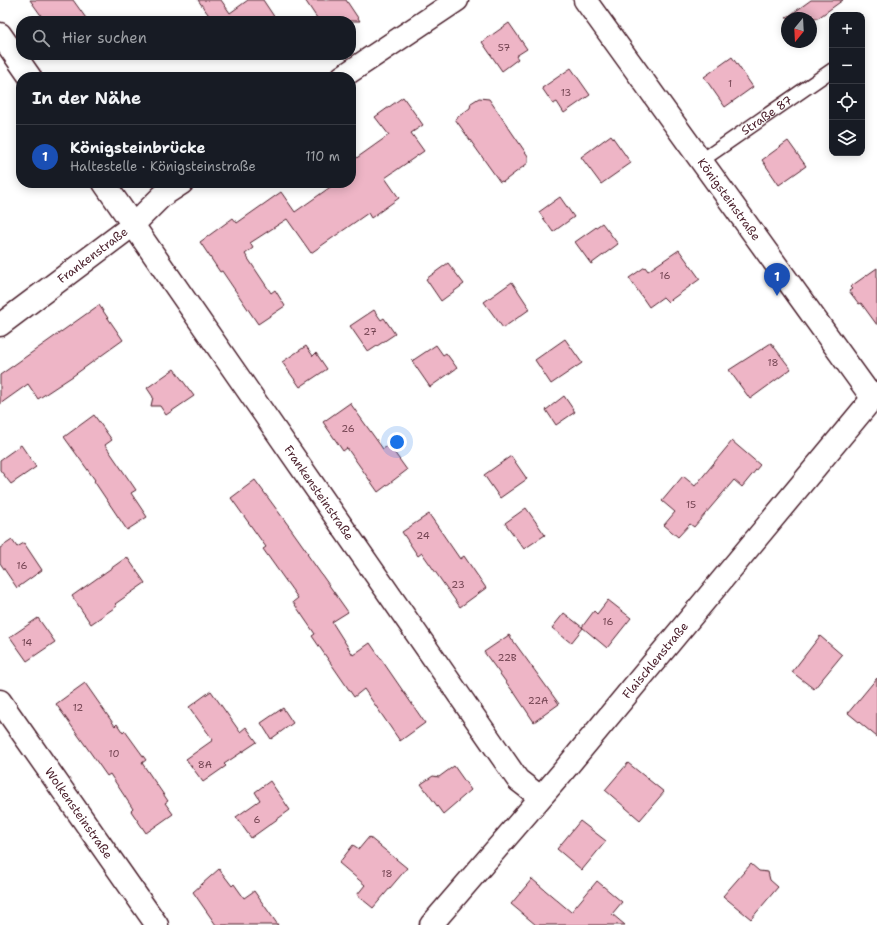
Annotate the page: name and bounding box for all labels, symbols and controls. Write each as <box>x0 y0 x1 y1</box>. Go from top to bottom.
north arrow <box>781 12 817 48</box>
map controls <box>829 12 865 156</box>
button: + <box>829 12 865 48</box>
search box <box>16 16 356 60</box>
icon: search <box>30 27 52 49</box>
text: Hier suchen <box>62 28 147 48</box>
house number: 57 <box>498 41 510 54</box>
button: − <box>829 48 865 84</box>
house number: 1 <box>728 77 732 90</box>
button: locate <box>829 84 865 120</box>
house number: 13 <box>561 86 571 99</box>
text: In der Nähe <box>32 87 141 109</box>
street label: Straße 87 <box>738 92 795 139</box>
button: layers <box>829 120 865 156</box>
text: Königsteinbrücke <box>70 138 205 158</box>
text: 1 <box>42 148 48 165</box>
text: 110 m <box>305 148 340 165</box>
street label: Königsteinstraße <box>694 155 764 244</box>
text: Haltestelle · Königsteinstraße <box>70 158 256 175</box>
street label: Frankenstraße <box>54 223 131 287</box>
pin: 1 <box>764 263 790 296</box>
house number: 16 <box>660 269 670 282</box>
house number: 27 <box>363 325 377 338</box>
house number: 18 <box>767 356 779 369</box>
house number: 26 <box>341 422 355 435</box>
your location <box>387 432 407 452</box>
street label: Frankensteinstraße <box>280 442 357 544</box>
house number: 15 <box>686 498 696 511</box>
house number: 24 <box>416 529 430 542</box>
house number: 16 <box>17 559 27 572</box>
house number: 23 <box>451 578 465 591</box>
house number: 16 <box>603 615 613 628</box>
street label: Flaischlenstraße <box>619 618 692 702</box>
house number: 14 <box>22 636 32 649</box>
house number: 22B <box>497 651 517 664</box>
house number: 22A <box>528 694 548 707</box>
house number: 12 <box>73 701 83 714</box>
house number: 10 <box>109 747 119 760</box>
house number: 8A <box>198 758 212 771</box>
street label: Wolkensteinstraße <box>41 764 116 862</box>
house number: 6 <box>254 813 261 826</box>
house number: 18 <box>381 867 393 880</box>

